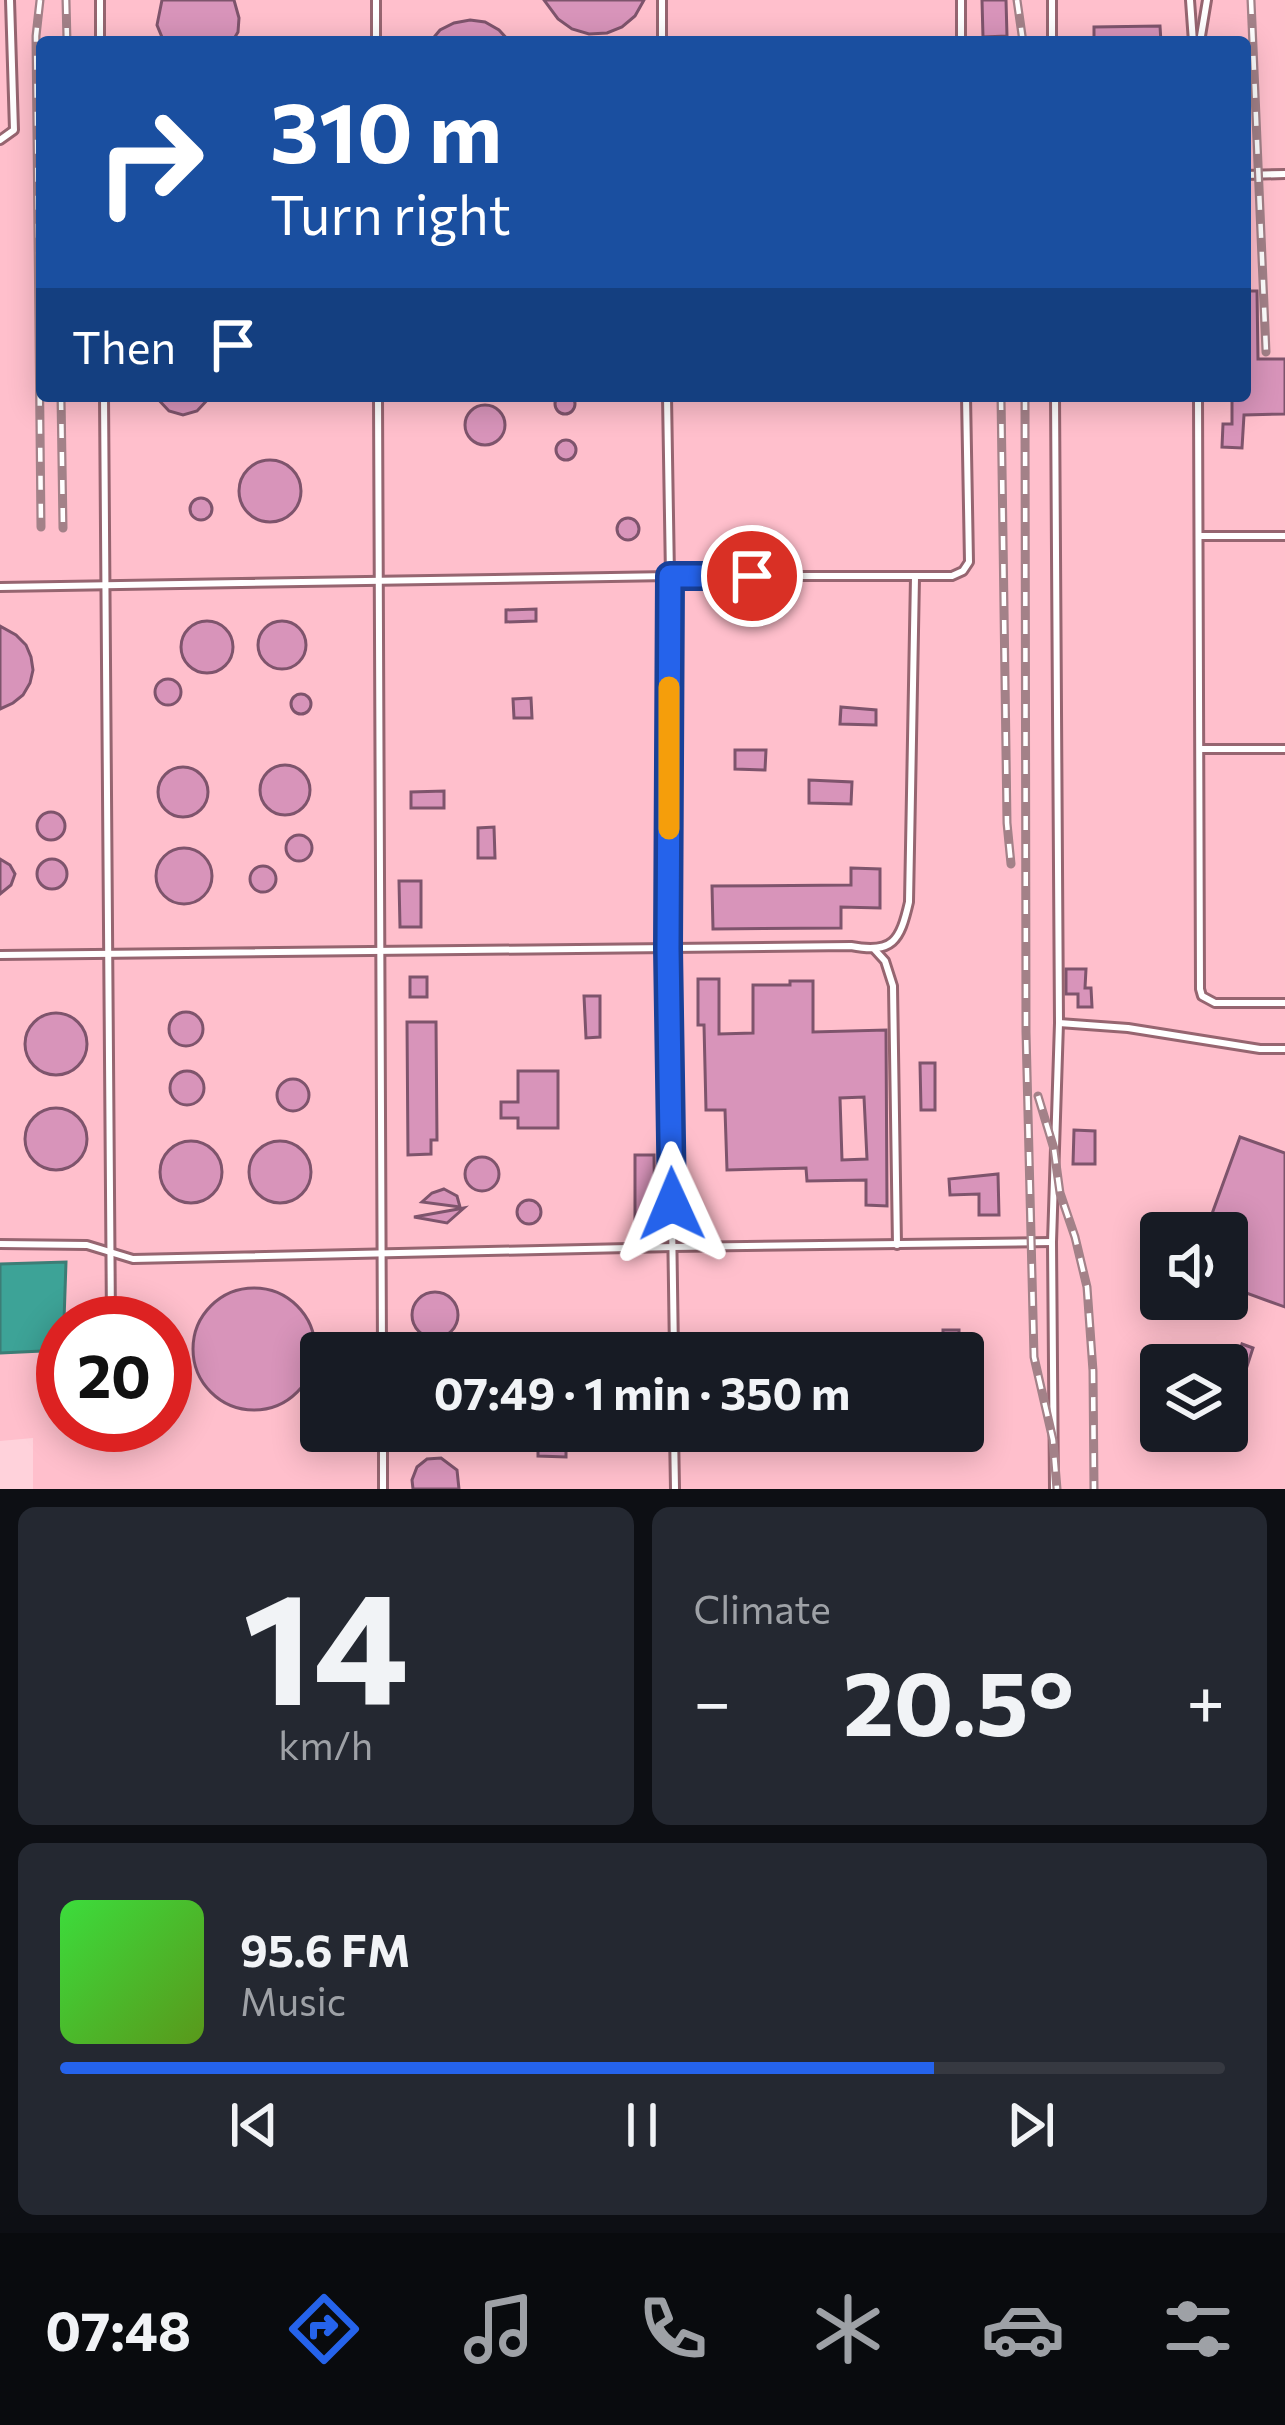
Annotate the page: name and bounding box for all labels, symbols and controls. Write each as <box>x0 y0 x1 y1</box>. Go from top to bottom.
text: 310 m <box>270 78 502 180</box>
icon: right <box>72 84 228 240</box>
text: Turn right <box>270 180 511 246</box>
icon: arrive <box>200 312 266 378</box>
text: Then <box>72 318 176 373</box>
pin <box>701 525 803 627</box>
icon: arrive <box>719 543 785 609</box>
position arrow <box>609 1141 735 1267</box>
map controls <box>1140 1212 1248 1452</box>
button: sound <box>1140 1212 1248 1320</box>
speed limit sign: 20 <box>36 1296 192 1452</box>
button: layers <box>1140 1344 1248 1452</box>
text: 07:49 · 1 min · 350 m <box>434 1364 850 1419</box>
text: 14 <box>243 1546 409 1737</box>
text: Climate <box>694 1584 831 1632</box>
text: 20.5° <box>843 1644 1074 1755</box>
text: − <box>694 1659 731 1740</box>
text: + <box>1186 1659 1225 1740</box>
text: km/h <box>278 1720 373 1768</box>
text: 95.6 FM <box>240 1921 410 1976</box>
text: Music <box>240 1976 346 2024</box>
icon: previous <box>221 2092 287 2158</box>
icon: pause <box>609 2092 675 2158</box>
icon: next <box>998 2092 1064 2158</box>
icon: directions <box>282 2287 366 2371</box>
icon: music <box>457 2287 541 2371</box>
icon: phone <box>631 2287 715 2371</box>
icon: climate <box>806 2287 890 2371</box>
icon: car <box>981 2287 1065 2371</box>
icon: filters <box>1156 2287 1240 2371</box>
text: 07:48 <box>45 2296 191 2362</box>

